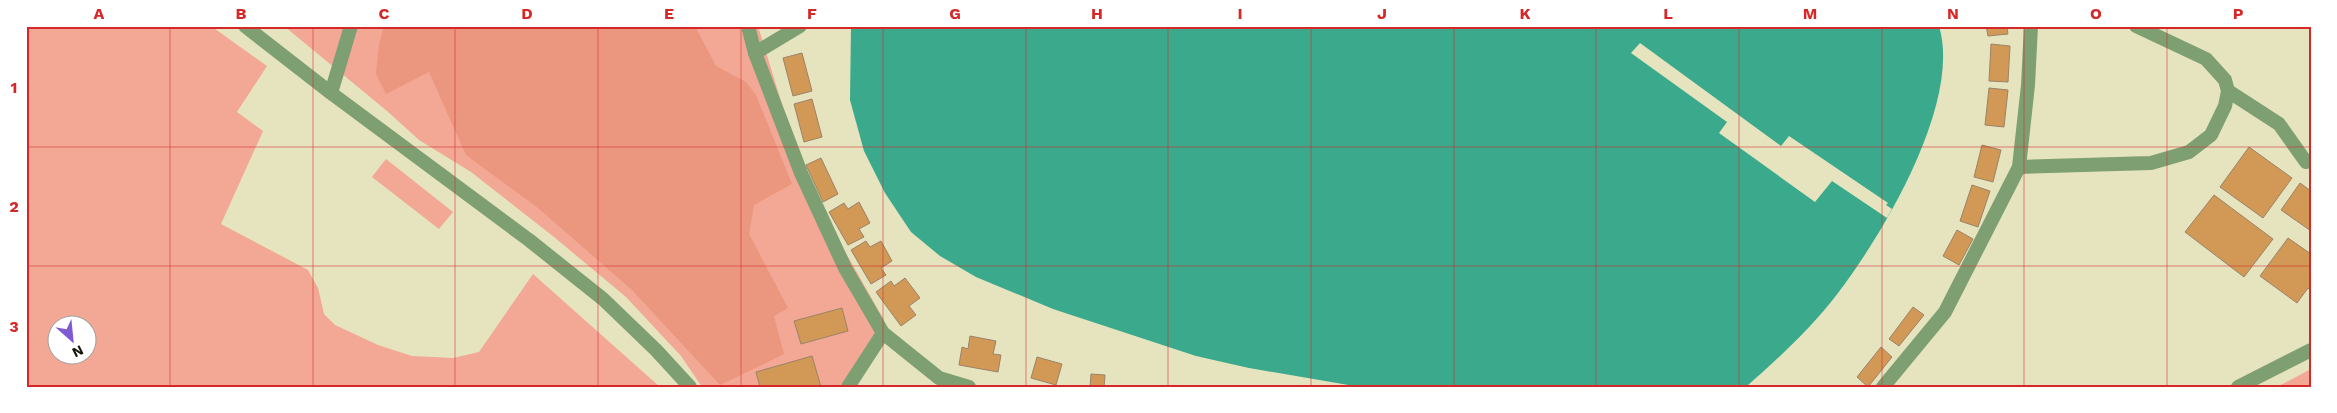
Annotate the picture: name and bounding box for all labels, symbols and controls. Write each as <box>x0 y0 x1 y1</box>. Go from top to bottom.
text: A <box>94 4 105 23</box>
text: B <box>236 4 247 23</box>
text: C <box>379 4 390 23</box>
text: D <box>521 4 533 23</box>
text: E <box>664 4 674 23</box>
text: F <box>807 4 817 23</box>
text: G <box>949 4 961 23</box>
text: H <box>1091 4 1103 23</box>
text: I <box>1237 4 1243 23</box>
text: J <box>1377 4 1387 23</box>
text: K <box>1519 4 1531 23</box>
text: L <box>1663 4 1673 23</box>
text: M <box>1803 4 1817 23</box>
text: N <box>1947 4 1959 23</box>
text: O <box>2090 4 2102 23</box>
text: P <box>2233 4 2244 23</box>
text: 1 <box>11 78 17 97</box>
text: 2 <box>9 197 19 216</box>
north arrow <box>48 316 98 366</box>
text: 3 <box>9 317 19 336</box>
text: N <box>70 342 86 361</box>

